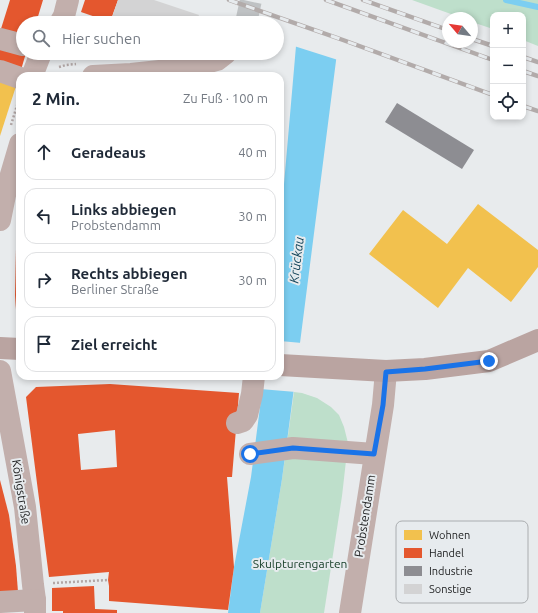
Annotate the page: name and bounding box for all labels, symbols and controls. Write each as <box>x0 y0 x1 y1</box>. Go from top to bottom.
north arrow <box>442 12 478 48</box>
map controls <box>490 12 526 120</box>
button: + <box>490 12 526 48</box>
search box <box>16 16 284 60</box>
icon: search <box>30 27 52 49</box>
text: Hier suchen <box>62 30 141 47</box>
button: − <box>490 48 526 84</box>
button: locate <box>490 84 526 120</box>
text: 2 Min. <box>32 89 80 108</box>
text: Zu Fuß · 100 m <box>183 91 268 105</box>
icon: ahead <box>33 141 55 163</box>
text: Geradeaus <box>71 144 146 161</box>
text: 40 m <box>238 145 267 159</box>
text: Links abbiegen <box>71 201 176 218</box>
icon: left <box>33 205 55 227</box>
text: 30 m <box>238 209 267 223</box>
text: Probstendamm <box>71 218 161 232</box>
water label: Krückau <box>286 236 306 284</box>
text: Rechts abbiegen <box>71 265 188 282</box>
icon: right <box>33 269 55 291</box>
text: 30 m <box>238 273 267 287</box>
text: Berliner Straße <box>71 282 159 296</box>
icon: arrive <box>33 333 55 355</box>
text: Ziel erreicht <box>71 336 157 353</box>
route end <box>480 352 498 370</box>
route start <box>241 445 259 463</box>
street label: Königstraße <box>10 459 33 525</box>
street label: Probstendamm <box>352 474 377 558</box>
legend <box>396 521 528 603</box>
text: Wohnen <box>429 529 470 541</box>
text: Handel <box>429 547 464 559</box>
park label: Skulpturengarten <box>253 557 347 570</box>
text: Industrie <box>429 565 473 577</box>
text: Sonstige <box>429 583 472 595</box>

